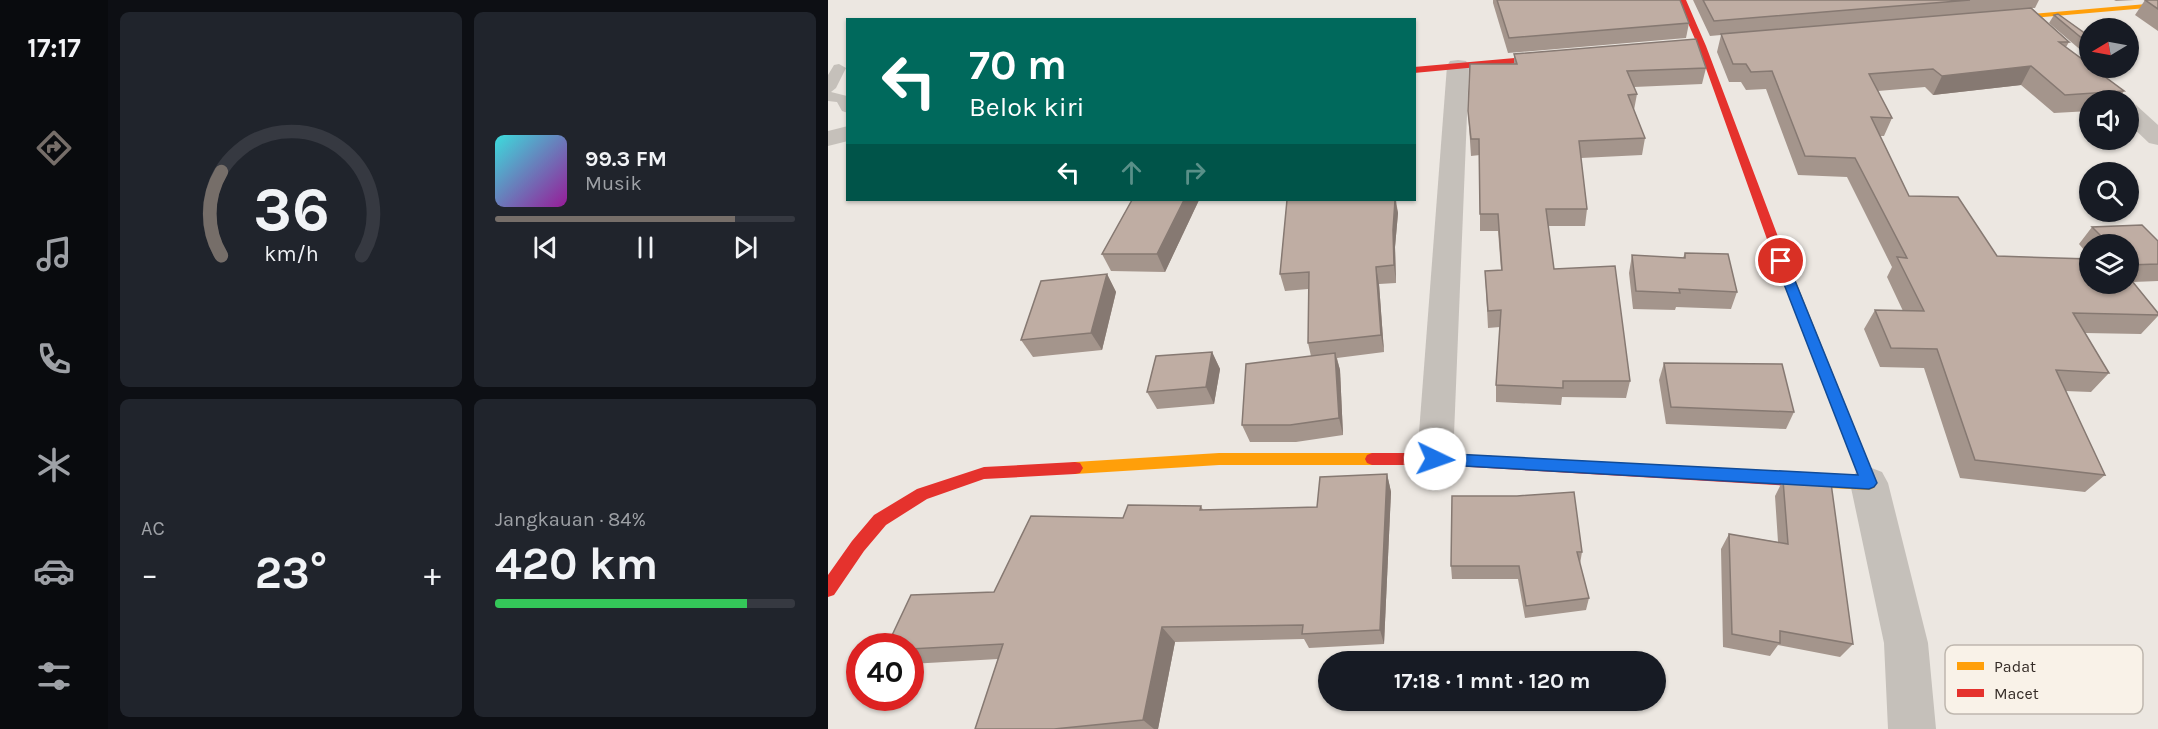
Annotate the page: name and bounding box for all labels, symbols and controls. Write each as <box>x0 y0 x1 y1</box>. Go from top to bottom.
north arrow <box>2079 18 2139 78</box>
map controls <box>2079 18 2139 294</box>
text: 17:17 <box>27 32 81 64</box>
text: 70 m <box>969 40 1067 90</box>
icon: left <box>870 42 948 120</box>
button: sound <box>2079 90 2139 150</box>
text: Belok kiri <box>969 91 1085 123</box>
icon: directions <box>33 127 75 169</box>
text: 99.3 FM <box>585 146 667 172</box>
icon: left <box>1052 156 1085 189</box>
icon: ahead <box>1115 156 1148 189</box>
icon: right <box>1178 156 1211 189</box>
button: search <box>2079 162 2139 222</box>
text: Musik <box>585 172 642 195</box>
text: 36 <box>253 174 329 247</box>
icon: previous <box>529 231 562 264</box>
icon: pause <box>629 231 662 264</box>
icon: next <box>729 231 762 264</box>
icon: music <box>33 233 75 275</box>
button: layers <box>2079 234 2139 294</box>
pin <box>1755 235 1806 286</box>
text: km/h <box>264 242 318 267</box>
icon: arrive <box>1764 244 1797 277</box>
icon: phone <box>33 338 75 380</box>
position arrow <box>1403 427 1467 491</box>
icon: climate <box>33 444 75 486</box>
text: Jangkauan · 84% <box>495 508 646 531</box>
text: AC <box>141 517 165 540</box>
text: 420 km <box>495 538 658 590</box>
text: 23° <box>255 547 327 599</box>
icon: car <box>33 550 75 592</box>
text: − <box>141 555 158 593</box>
text: + <box>424 555 441 593</box>
speed limit sign: 40 <box>846 633 924 711</box>
legend <box>1945 645 2143 714</box>
icon: filters <box>33 655 75 697</box>
text: Padat <box>1994 657 2036 676</box>
text: 17:18 · 1 mnt · 120 m <box>1394 668 1590 694</box>
text: Macet <box>1994 684 2039 703</box>

